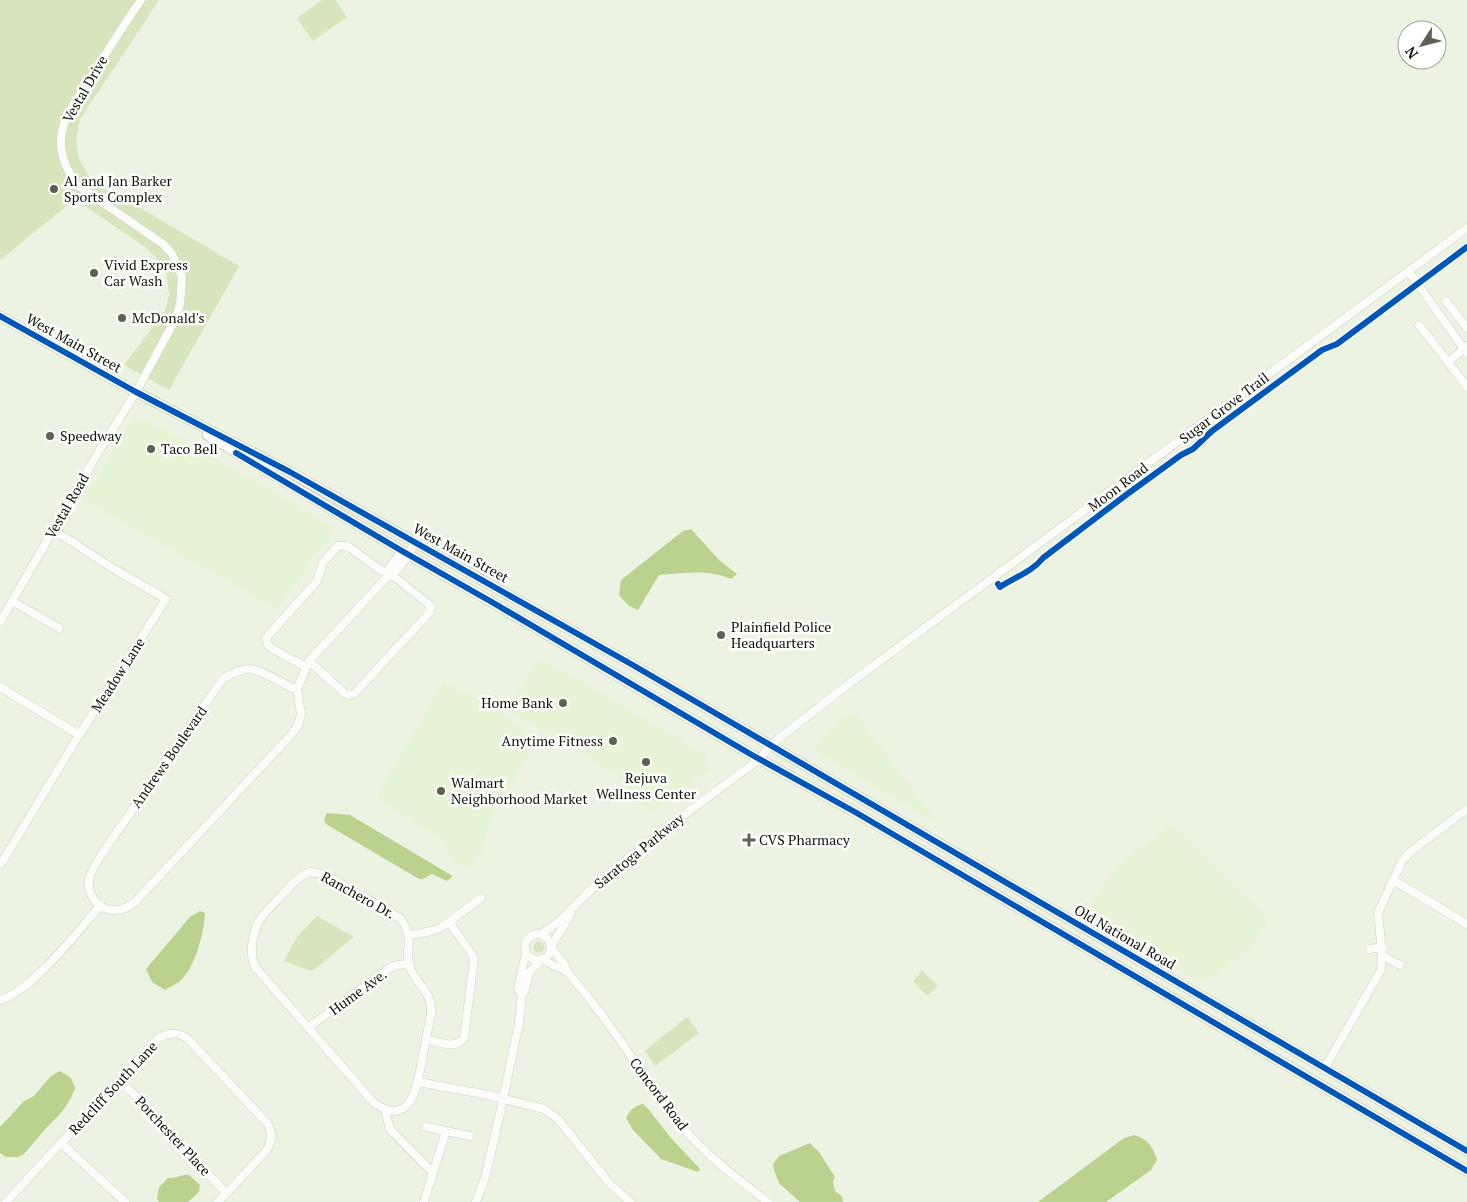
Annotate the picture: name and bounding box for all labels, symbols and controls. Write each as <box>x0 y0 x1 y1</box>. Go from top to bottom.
north arrow <box>1397 20 1447 70</box>
text: N <box>1400 43 1422 63</box>
street label: Vestal Drive <box>58 52 111 126</box>
place label: Al and Jan Barker Sports Complex <box>64 171 172 206</box>
marker: Al and Jan Barker Sports Complex <box>48 183 60 195</box>
place label: Vivid Express Car Wash <box>104 255 188 290</box>
marker: Vivid Express Car Wash <box>88 267 100 279</box>
street label: West Main Street <box>23 308 126 377</box>
place label: McDonald's <box>132 308 204 327</box>
marker: McDonald's <box>116 312 128 324</box>
street label: Sugar Grove Trail <box>1175 368 1272 448</box>
place label: Speedway <box>60 426 123 445</box>
marker: Speedway <box>44 430 56 442</box>
place label: Taco Bell <box>161 439 218 458</box>
marker: Taco Bell <box>145 443 157 455</box>
street label: Moon Road <box>1084 458 1152 515</box>
street label: Vestal Road <box>40 469 93 542</box>
street label: West Main Street <box>410 518 513 587</box>
place label: Plainfield Police Headquarters <box>731 617 831 652</box>
marker: Plainfield Police Headquarters <box>715 629 727 641</box>
street label: Meadow Lane <box>86 634 149 716</box>
place label: Home Bank <box>481 693 554 712</box>
marker: Home Bank <box>557 697 569 709</box>
street label: Andrews Boulevard <box>126 702 211 811</box>
place label: Anytime Fitness <box>502 731 603 750</box>
marker: Anytime Fitness <box>607 735 619 747</box>
marker: Rejuva Wellness Center <box>640 756 652 768</box>
place label: Rejuva Wellness Center <box>596 768 697 803</box>
place label: Walmart Neighborhood Market <box>451 773 588 808</box>
marker: Walmart Neighborhood Market <box>435 785 447 797</box>
street label: Saratoga Parkway <box>590 808 688 893</box>
place label: CVS Pharmacy <box>759 830 851 849</box>
marker: CVS Pharmacy <box>743 834 755 846</box>
street label: Ranchero Dr. <box>318 867 398 923</box>
street label: Old National Road <box>1071 900 1180 974</box>
street label: Hume Ave. <box>325 964 390 1019</box>
street label: Redcliff South Lane <box>64 1037 161 1139</box>
street label: Concord Road <box>626 1053 693 1134</box>
street label: Porchester Place <box>131 1092 215 1180</box>

